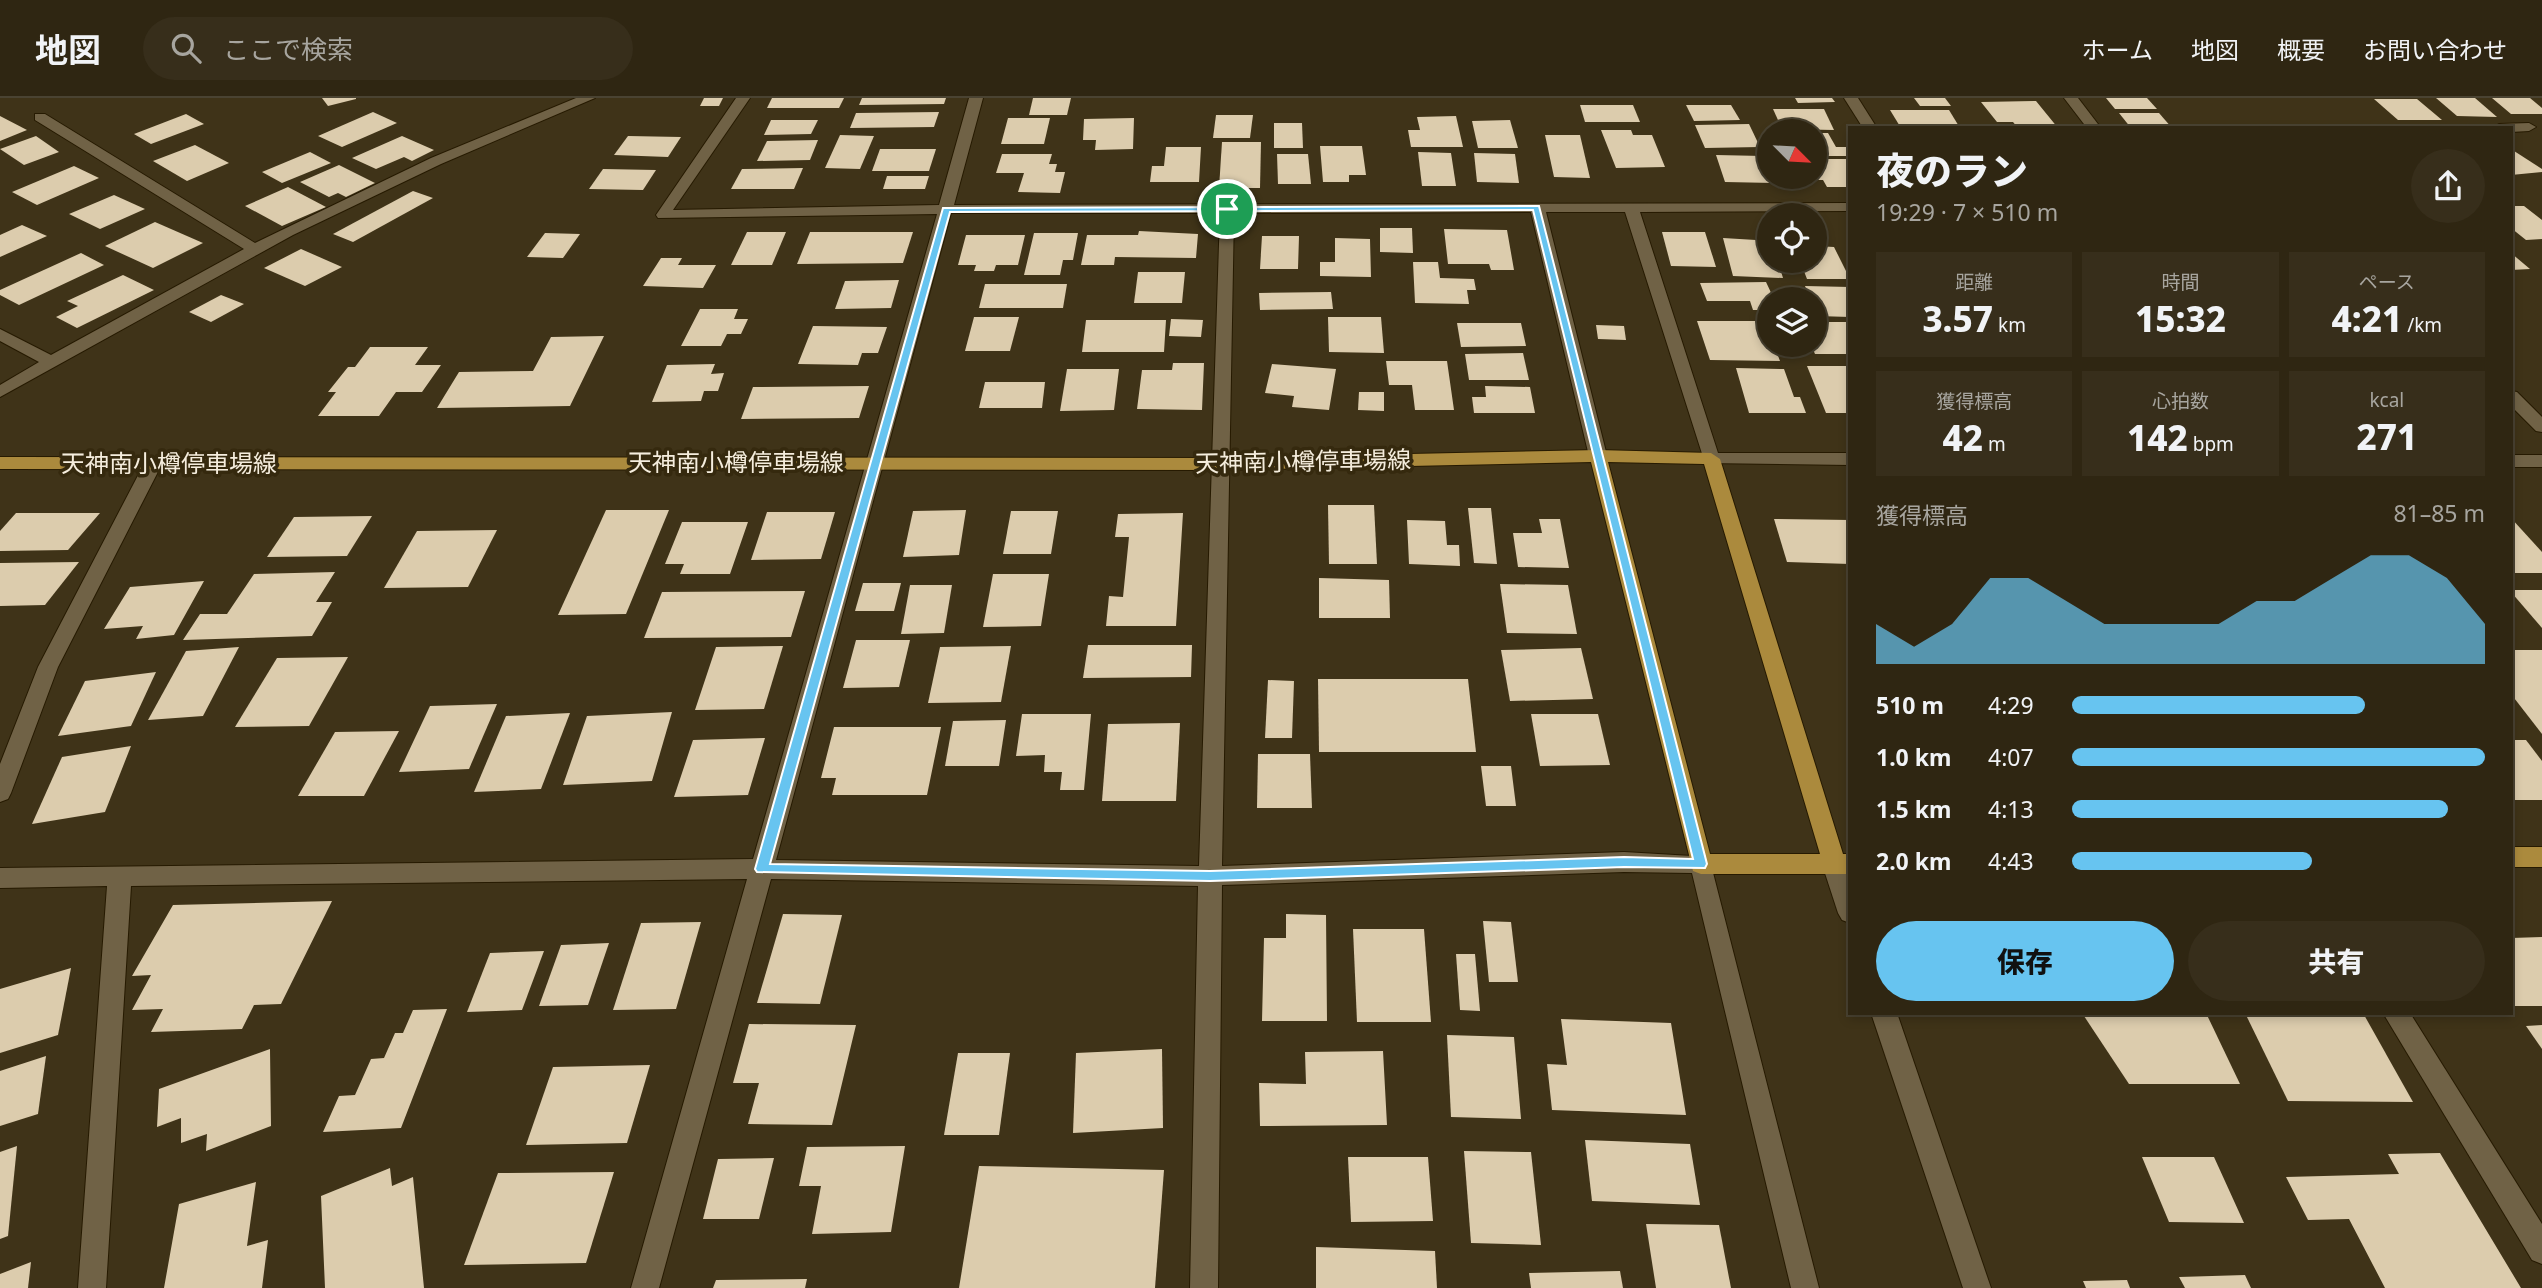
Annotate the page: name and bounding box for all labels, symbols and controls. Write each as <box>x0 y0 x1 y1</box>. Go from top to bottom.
search box <box>143 17 633 80</box>
text: 地図 <box>35 27 101 72</box>
icon: search <box>167 29 205 67</box>
text: ここで検索 <box>223 31 353 67</box>
text: ホーム <box>2082 33 2153 66</box>
text: 地図 <box>2191 33 2239 66</box>
text: 概要 <box>2277 33 2325 66</box>
text: お問い合わせ <box>2363 33 2507 66</box>
north arrow <box>1757 119 1827 189</box>
map controls <box>1757 119 1827 357</box>
text: 夜のラン <box>1876 144 2028 196</box>
button: share <box>2411 149 2485 223</box>
pin <box>1197 179 1257 239</box>
icon: arrive <box>1208 190 1246 228</box>
text: 19:29 · 7 × 510 m <box>1876 196 2058 228</box>
button: locate <box>1757 203 1827 273</box>
text: 距離 <box>1955 269 1993 295</box>
text: 時間 <box>2161 269 2200 295</box>
text: ペース <box>2359 269 2415 295</box>
button: layers <box>1757 287 1827 357</box>
text: 3.57 <box>1922 295 1993 342</box>
text: 15:32 <box>2135 295 2226 342</box>
text: 4:21 <box>2332 295 2402 342</box>
text: km <box>1993 312 2026 338</box>
text: /km <box>2402 312 2442 338</box>
text: kcal <box>2369 387 2404 413</box>
text: 獲得標高 <box>1936 388 2012 414</box>
text: 心拍数 <box>2152 388 2209 414</box>
text: 271 <box>2356 413 2417 460</box>
text: 42 <box>1943 414 1983 461</box>
text: 142 <box>2127 414 2188 461</box>
text: m <box>1983 431 2006 457</box>
text: bpm <box>2188 431 2234 457</box>
street label: 天神南小樽停車場線 <box>1195 442 1411 479</box>
street label: 天神南小樽停車場線 <box>628 445 844 478</box>
street label: 天神南小樽停車場線 <box>61 446 277 479</box>
text: 81–85 m <box>2393 497 2485 529</box>
text: 獲得標高 <box>1876 499 1968 531</box>
text: 510 m <box>1876 689 1944 721</box>
text: 4:29 <box>1988 689 2034 721</box>
text: 1.0 km <box>1876 741 1951 773</box>
text: 4:07 <box>1988 741 2034 773</box>
text: 1.5 km <box>1876 793 1951 825</box>
text: 4:13 <box>1988 793 2034 825</box>
text: 2.0 km <box>1876 845 1951 877</box>
text: 4:43 <box>1988 845 2034 877</box>
button: 保存 <box>1876 921 2174 1001</box>
button: 共有 <box>2188 921 2485 1001</box>

